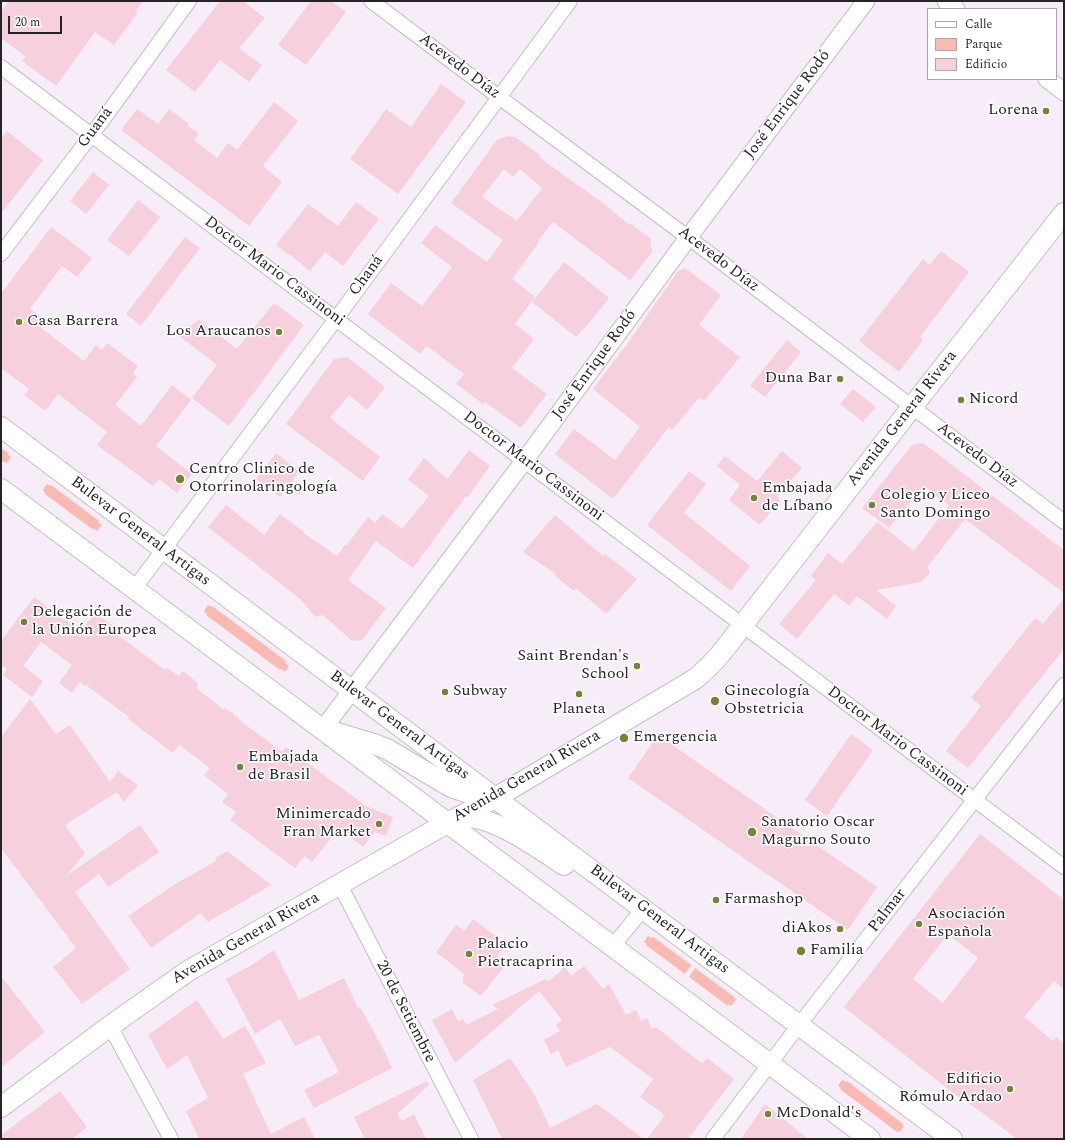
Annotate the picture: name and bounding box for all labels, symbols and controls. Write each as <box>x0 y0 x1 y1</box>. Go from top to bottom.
scale bar <box>10 8 64 34</box>
legend <box>927 8 1057 80</box>
text: 20 m <box>15 13 40 32</box>
text: Calle <box>965 15 992 34</box>
street label: Acevedo Díaz <box>415 30 503 104</box>
text: Parque <box>965 35 1002 54</box>
street label: José Enrique Rodó <box>741 47 835 163</box>
text: Edificio <box>965 55 1007 74</box>
place label: Lorena <box>988 101 1038 121</box>
street label: Guaná <box>74 104 118 152</box>
marker: Lorena <box>1041 106 1051 116</box>
street label: Doctor Mario Cassinoni <box>200 213 348 331</box>
street label: Acevedo Díaz <box>674 223 762 297</box>
street label: Chaná <box>346 252 388 300</box>
street label: José Enrique Rodó <box>549 306 641 424</box>
place label: Casa Barrera <box>27 312 118 332</box>
marker: Casa Barrera <box>14 317 24 327</box>
place label: Los Araucanos <box>166 322 271 342</box>
marker: Los Araucanos <box>274 327 284 337</box>
street label: Avenida General Rivera <box>844 347 962 491</box>
place label: Duna Bar <box>765 369 832 389</box>
marker: Duna Bar <box>835 374 845 384</box>
place label: Nicord <box>969 390 1018 410</box>
marker: Nicord <box>956 395 966 405</box>
street label: Doctor Mario Cassinoni <box>459 408 607 526</box>
street label: Acevedo Díaz <box>933 419 1021 493</box>
place label: Centro Clinico de Otorrinolaringología <box>189 460 337 498</box>
street label: Bulevar General Artigas <box>66 473 214 591</box>
marker: Centro Clinico de Otorrinolaringología <box>174 473 186 485</box>
place label: Embajada de Líbano <box>762 479 833 517</box>
place label: Colegio y Liceo Santo Domingo <box>880 486 990 524</box>
marker: Embajada de Líbano <box>749 493 759 503</box>
marker: Colegio y Liceo Santo Domingo <box>867 500 877 510</box>
place label: Delegación de la Unión Europea <box>32 603 157 641</box>
marker: Delegación de la Unión Europea <box>19 617 29 627</box>
place label: Saint Brendan's School <box>517 647 629 685</box>
marker: Saint Brendan's School <box>632 661 642 671</box>
street label: Bulevar General Artigas <box>325 667 473 785</box>
place label: Subway <box>453 682 507 702</box>
place label: Ginecología Obstetricia <box>724 682 810 720</box>
street label: Doctor Mario Cassinoni <box>823 683 971 801</box>
marker: Subway <box>440 687 450 697</box>
marker: Planeta <box>574 689 584 699</box>
marker: Ginecología Obstetricia <box>709 695 721 707</box>
place label: Planeta <box>552 700 606 720</box>
street label: Avenida General Rivera <box>450 727 604 827</box>
place label: Emergencia <box>633 728 717 748</box>
marker: Emergencia <box>618 732 630 744</box>
place label: Embajada de Brasil <box>248 748 319 786</box>
marker: Embajada de Brasil <box>235 762 245 772</box>
place label: Minimercado Fran Market <box>275 805 371 843</box>
place label: Sanatorio Oscar Magurno Souto <box>761 813 875 851</box>
marker: Minimercado Fran Market <box>374 819 384 829</box>
marker: Sanatorio Oscar Magurno Souto <box>746 826 758 838</box>
street label: Bulevar General Artigas <box>585 861 733 979</box>
street label: Palmar <box>865 885 911 937</box>
street label: Avenida General Rivera <box>169 889 323 989</box>
place label: Farmashop <box>724 890 803 910</box>
marker: Farmashop <box>711 895 721 905</box>
place label: Asociación Española <box>927 905 1006 943</box>
place label: diAkos <box>782 919 832 939</box>
marker: Asociación Española <box>914 919 924 929</box>
marker: diAkos <box>835 924 845 934</box>
place label: Palacio Pietracaprina <box>477 935 573 973</box>
place label: Familia <box>810 941 864 961</box>
marker: Familia <box>795 945 807 957</box>
marker: Palacio Pietracaprina <box>464 949 474 959</box>
street label: 20 de Setiembre <box>371 958 439 1066</box>
place label: Edificio Rómulo Ardao <box>899 1070 1002 1108</box>
marker: Edificio Rómulo Ardao <box>1005 1084 1015 1094</box>
place label: McDonald's <box>776 1104 862 1124</box>
marker: McDonald's <box>763 1109 773 1119</box>

